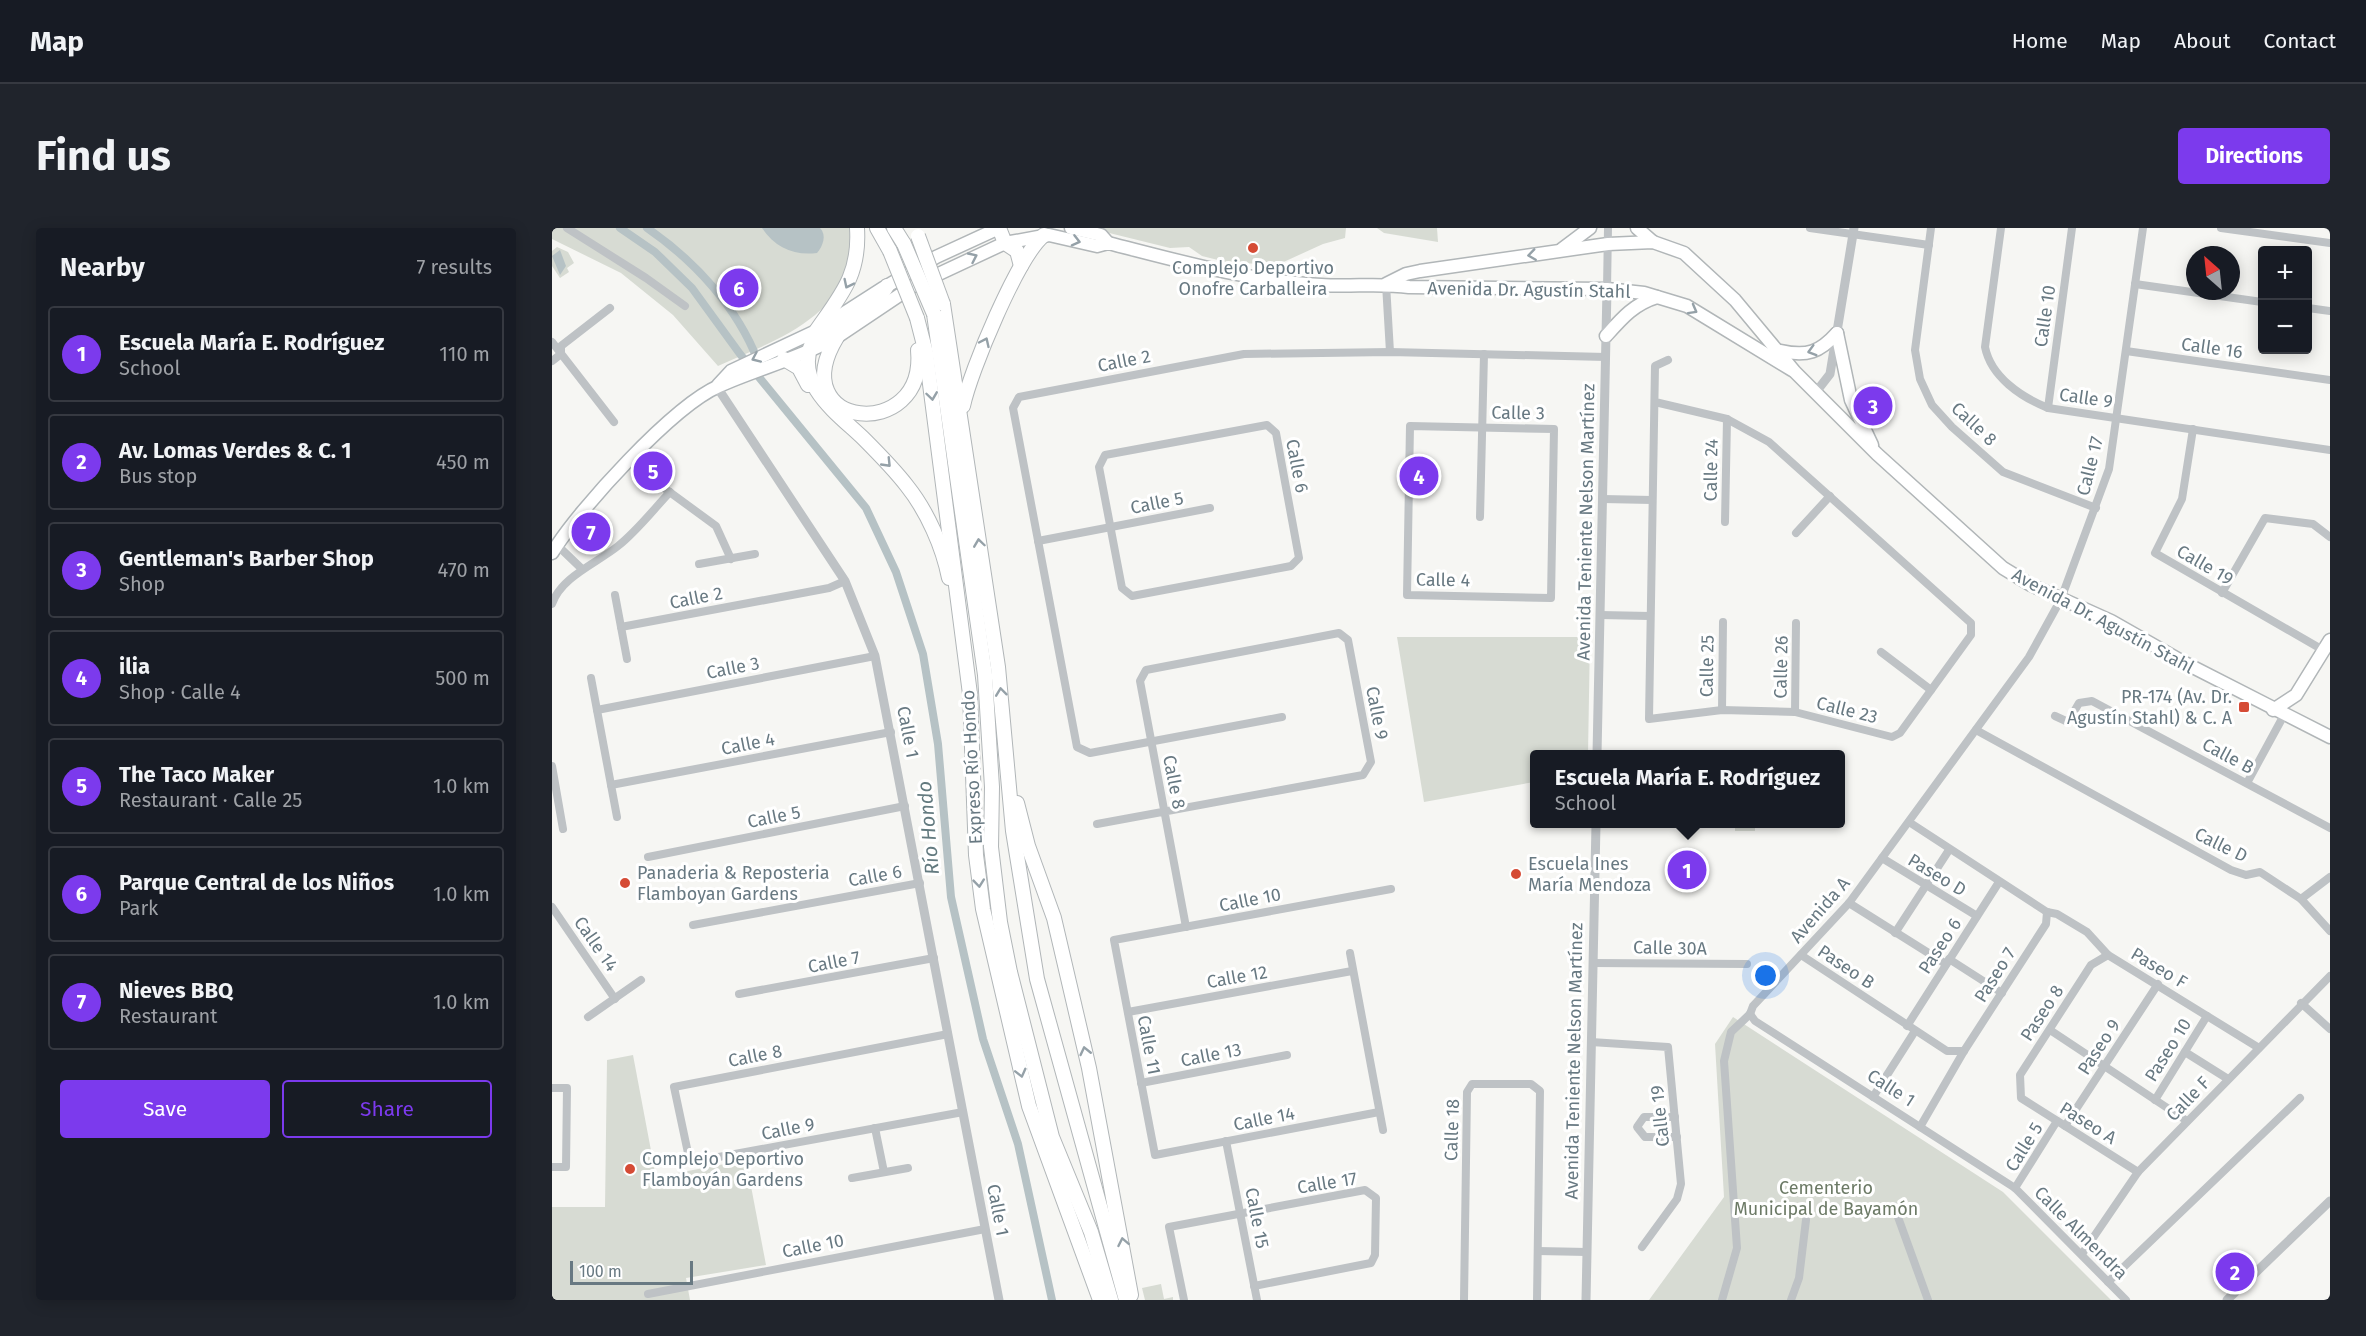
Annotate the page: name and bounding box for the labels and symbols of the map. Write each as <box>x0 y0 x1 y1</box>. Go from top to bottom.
one-way arrow <box>1071 233 1081 246</box>
marker: Complejo Deportivo Onofre Carballeira <box>1246 241 1260 255</box>
north arrow <box>2186 246 2240 300</box>
one-way arrow <box>1527 248 1537 260</box>
one-way arrow <box>966 252 977 264</box>
place label: Complejo Deportivo Onofre Carballeira <box>1172 257 1334 300</box>
pin: 6 <box>720 266 759 310</box>
one-way arrow <box>844 277 856 288</box>
street label: Avenida Dr. Agustín Stahl <box>1427 277 1631 303</box>
street label: Calle 10 <box>2030 284 2060 348</box>
one-way arrow <box>1687 303 1697 315</box>
street label: Calle 16 <box>2180 333 2244 363</box>
one-way arrow <box>978 338 990 349</box>
one-way arrow <box>1807 343 1817 356</box>
street label: Calle 2 <box>1096 345 1152 377</box>
one-way arrow <box>751 351 762 363</box>
street label: Avenida Teniente Nelson Martínez <box>1573 383 1599 661</box>
street label: Calle 9 <box>2058 383 2114 413</box>
pin: 3 <box>1854 384 1892 429</box>
one-way arrow <box>925 392 937 401</box>
street label: Calle 8 <box>1947 397 2001 451</box>
street label: Calle 3 <box>1491 402 1545 424</box>
street label: Calle 17 <box>2072 434 2108 498</box>
street label: Calle 6 <box>1281 437 1313 495</box>
street label: Calle 24 <box>1699 438 1723 501</box>
pin: 5 <box>634 448 672 494</box>
pin: 4 <box>1400 454 1438 498</box>
one-way arrow <box>880 457 891 467</box>
street label: Calle 5 <box>1129 487 1185 519</box>
pin: 7 <box>572 510 610 554</box>
one-way arrow <box>973 538 985 547</box>
street label: Calle 19 <box>2173 540 2237 590</box>
street label: Avenida Dr. Agustín Stahl <box>2008 564 2198 678</box>
street label: Calle 4 <box>1416 569 1471 591</box>
street label: Calle 2 <box>668 582 724 614</box>
street label: Calle 25 <box>1695 635 1719 697</box>
street label: Calle 26 <box>1769 635 1793 699</box>
street label: Calle 3 <box>705 652 761 684</box>
street label: Calle 9 <box>1361 684 1393 742</box>
place label: PR-174 (Av. Dr. Agustín Stahl) & C. A <box>2067 686 2233 729</box>
one-way arrow <box>996 687 1008 697</box>
street label: Expreso Río Hondo <box>957 689 987 845</box>
street label: Calle 23 <box>1814 692 1880 728</box>
marker: PR-174 (Av. Dr. Agustín Stahl) & C. A <box>2237 700 2251 714</box>
street label: Calle 1 <box>892 704 924 760</box>
street label: Calle 4 <box>719 728 777 760</box>
street label: Calle B <box>2198 733 2258 779</box>
street label: Calle 8 <box>1158 753 1190 811</box>
water label: Río Hondo <box>912 780 944 876</box>
street label: Calle 5 <box>746 801 802 833</box>
street label: Calle D <box>2191 823 2251 867</box>
pin: 1 <box>1668 848 1706 892</box>
street label: Paseo D <box>1904 849 1970 901</box>
place label: Escuela Ines María Mendoza <box>1528 853 1651 896</box>
street label: Calle 6 <box>846 860 904 892</box>
place label: Panaderia & Reposteria Flamboyan Gardens <box>637 862 830 905</box>
marker: Escuela Ines María Mendoza <box>1509 867 1523 881</box>
street label: Avenida A <box>1785 872 1855 947</box>
marker: Panaderia & Reposteria Flamboyan Gardens <box>618 876 632 890</box>
one-way arrow <box>972 878 985 887</box>
street label: Calle 10 <box>1217 883 1283 917</box>
street label: Calle 14 <box>569 912 623 976</box>
street label: Paseo 6 <box>1914 914 1966 978</box>
street label: Avenida Teniente Nelson Martínez <box>1561 922 1587 1200</box>
street label: Calle 30A <box>1633 936 1708 960</box>
street label: Paseo B <box>1814 940 1879 994</box>
street label: Paseo 7 <box>1970 943 2020 1007</box>
street label: Paseo F <box>2127 943 2191 993</box>
street label: Calle 7 <box>806 946 862 978</box>
street label: Calle 12 <box>1205 961 1269 993</box>
your location <box>1751 961 1780 990</box>
street label: Paseo 8 <box>2016 981 2068 1045</box>
street label: Calle 11 <box>1132 1014 1166 1076</box>
street label: Paseo 10 <box>2140 1014 2196 1086</box>
street label: Paseo 9 <box>2073 1015 2125 1079</box>
street label: Calle 13 <box>1179 1038 1243 1072</box>
street label: Calle 8 <box>726 1040 784 1072</box>
one-way arrow <box>1080 1046 1093 1056</box>
street label: Calle 1 <box>1863 1065 1919 1111</box>
one-way arrow <box>1014 1068 1027 1078</box>
street label: Calle F <box>2162 1072 2215 1126</box>
street label: Calle 19 <box>1646 1084 1674 1148</box>
street label: Paseo A <box>2055 1097 2121 1149</box>
street label: Calle 18 <box>1440 1098 1464 1161</box>
street label: Calle 14 <box>1232 1102 1297 1136</box>
street label: Calle 9 <box>759 1113 817 1145</box>
street label: Calle 5 <box>2000 1118 2048 1176</box>
place label: Complejo Deportivo Flamboyán Gardens <box>642 1148 804 1191</box>
marker: Complejo Deportivo Flamboyán Gardens <box>623 1162 637 1176</box>
street label: Calle 17 <box>1295 1167 1359 1199</box>
park label: Cementerio Municipal de Bayamón <box>1734 1177 1918 1220</box>
street label: Calle 1 <box>982 1182 1014 1238</box>
street label: Calle Almendra <box>2030 1182 2132 1284</box>
street label: Calle 15 <box>1240 1186 1274 1250</box>
street label: Calle 10 <box>780 1229 846 1263</box>
one-way arrow <box>1117 1238 1130 1248</box>
pin: 2 <box>2216 1250 2254 1294</box>
scale bar <box>570 1258 693 1286</box>

